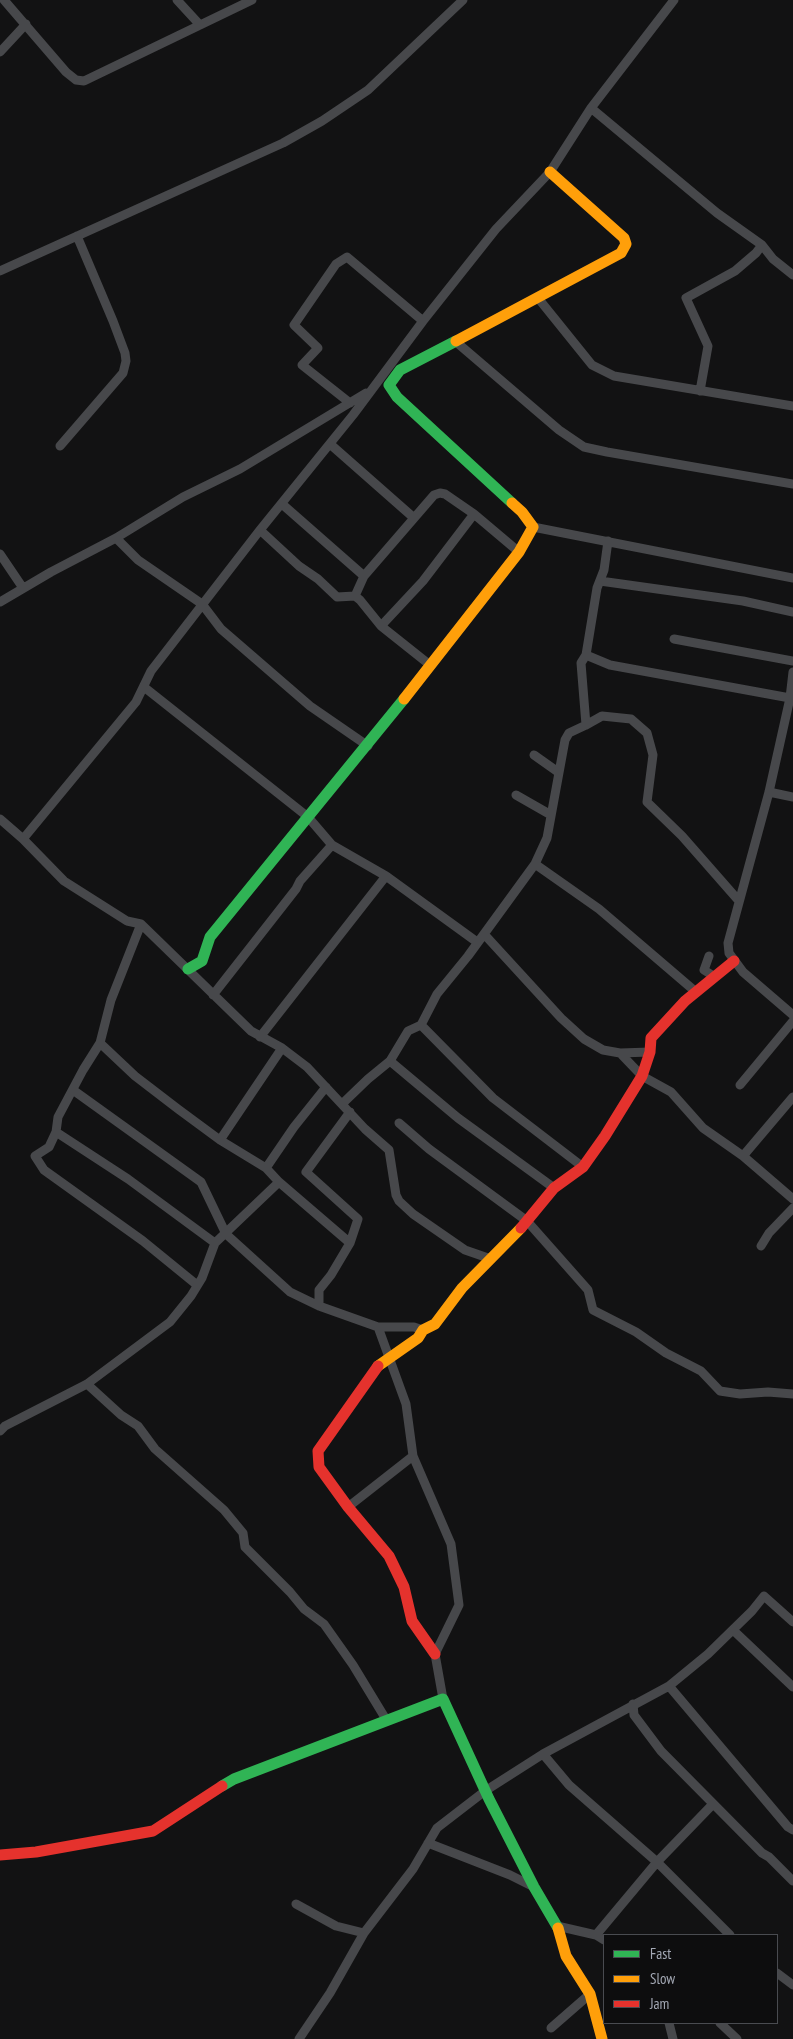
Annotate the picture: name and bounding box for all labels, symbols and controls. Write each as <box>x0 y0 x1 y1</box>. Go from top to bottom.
legend <box>603 1934 778 2024</box>
text: Fast <box>650 1944 671 1963</box>
text: Slow <box>650 1969 675 1988</box>
text: Jam <box>650 1994 669 2013</box>

